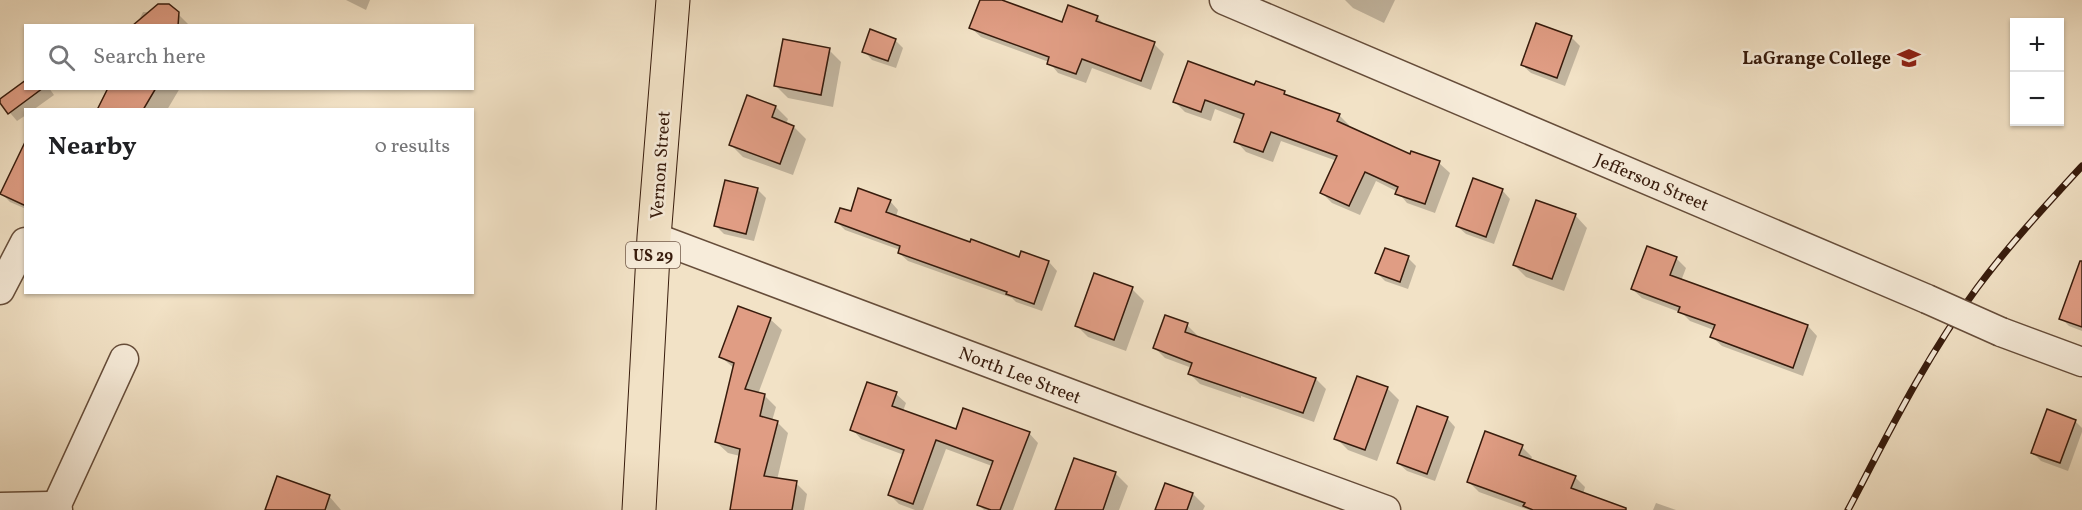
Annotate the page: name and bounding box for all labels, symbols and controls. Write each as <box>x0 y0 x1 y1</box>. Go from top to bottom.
map controls <box>2010 18 2064 126</box>
button: + <box>2010 18 2064 72</box>
search box <box>24 24 474 90</box>
icon: search <box>45 41 78 74</box>
text: Search here <box>93 42 206 73</box>
school or university icon: LaGrange College <box>1896 45 1922 71</box>
place label: LaGrange College <box>1742 47 1891 72</box>
button: − <box>2010 72 2064 126</box>
street label: Vernon Street <box>645 110 678 220</box>
text: Nearby <box>48 129 137 165</box>
text: 0 results <box>375 133 450 161</box>
street label: Jefferson Street <box>1591 148 1712 219</box>
road number: US 29 <box>626 242 680 268</box>
street label: North Lee Street <box>955 342 1084 411</box>

